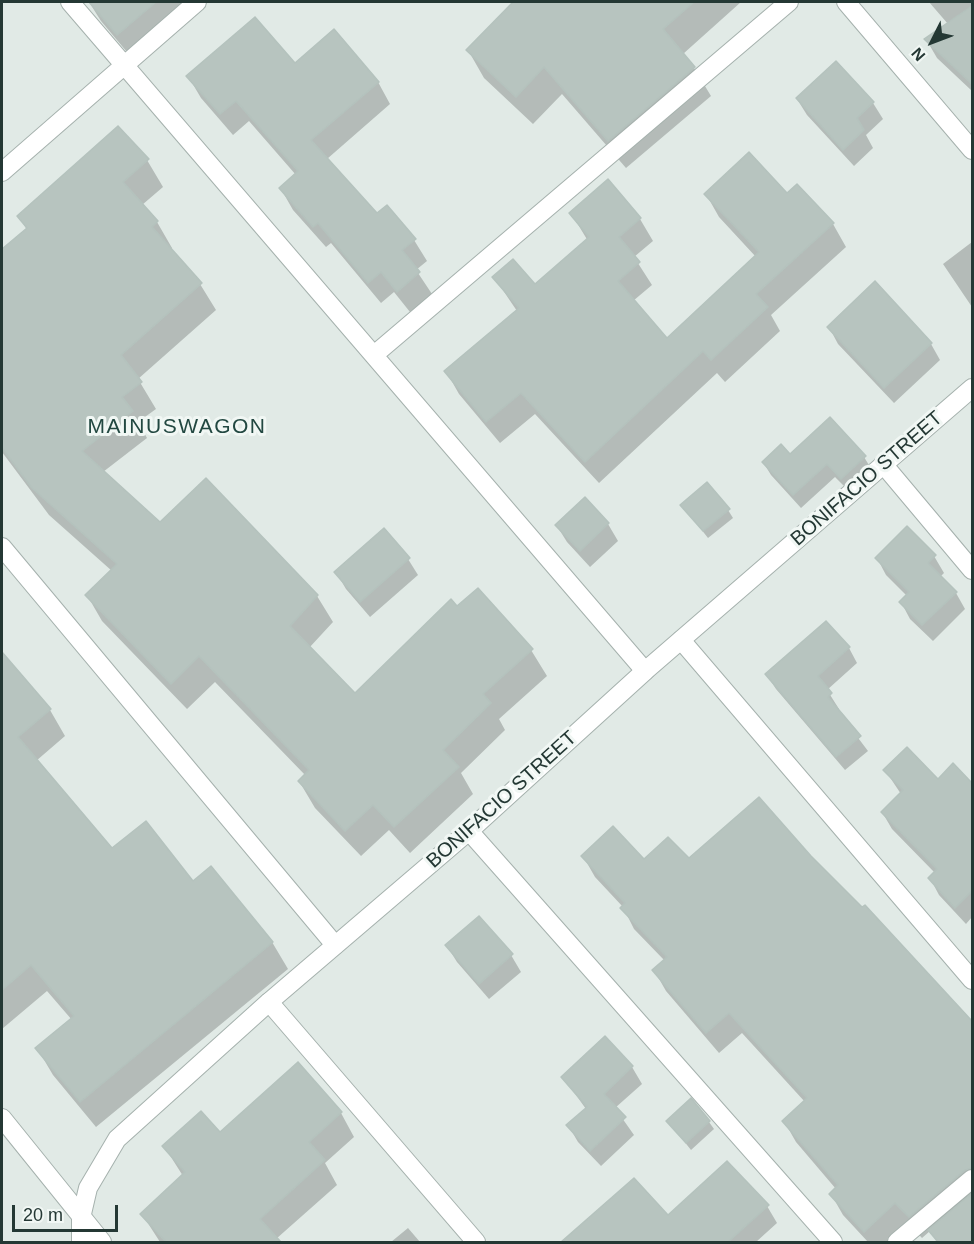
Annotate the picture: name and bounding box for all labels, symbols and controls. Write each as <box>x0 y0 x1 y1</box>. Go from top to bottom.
north arrow <box>902 12 962 72</box>
text: N <box>908 44 928 64</box>
street label: BONIFACIO STREET <box>786 407 948 551</box>
district label: MAINUSWAGON <box>87 414 267 440</box>
street label: BONIFACIO STREET <box>422 726 582 874</box>
scale bar <box>15 1193 122 1231</box>
text: 20 m <box>23 1205 63 1225</box>

